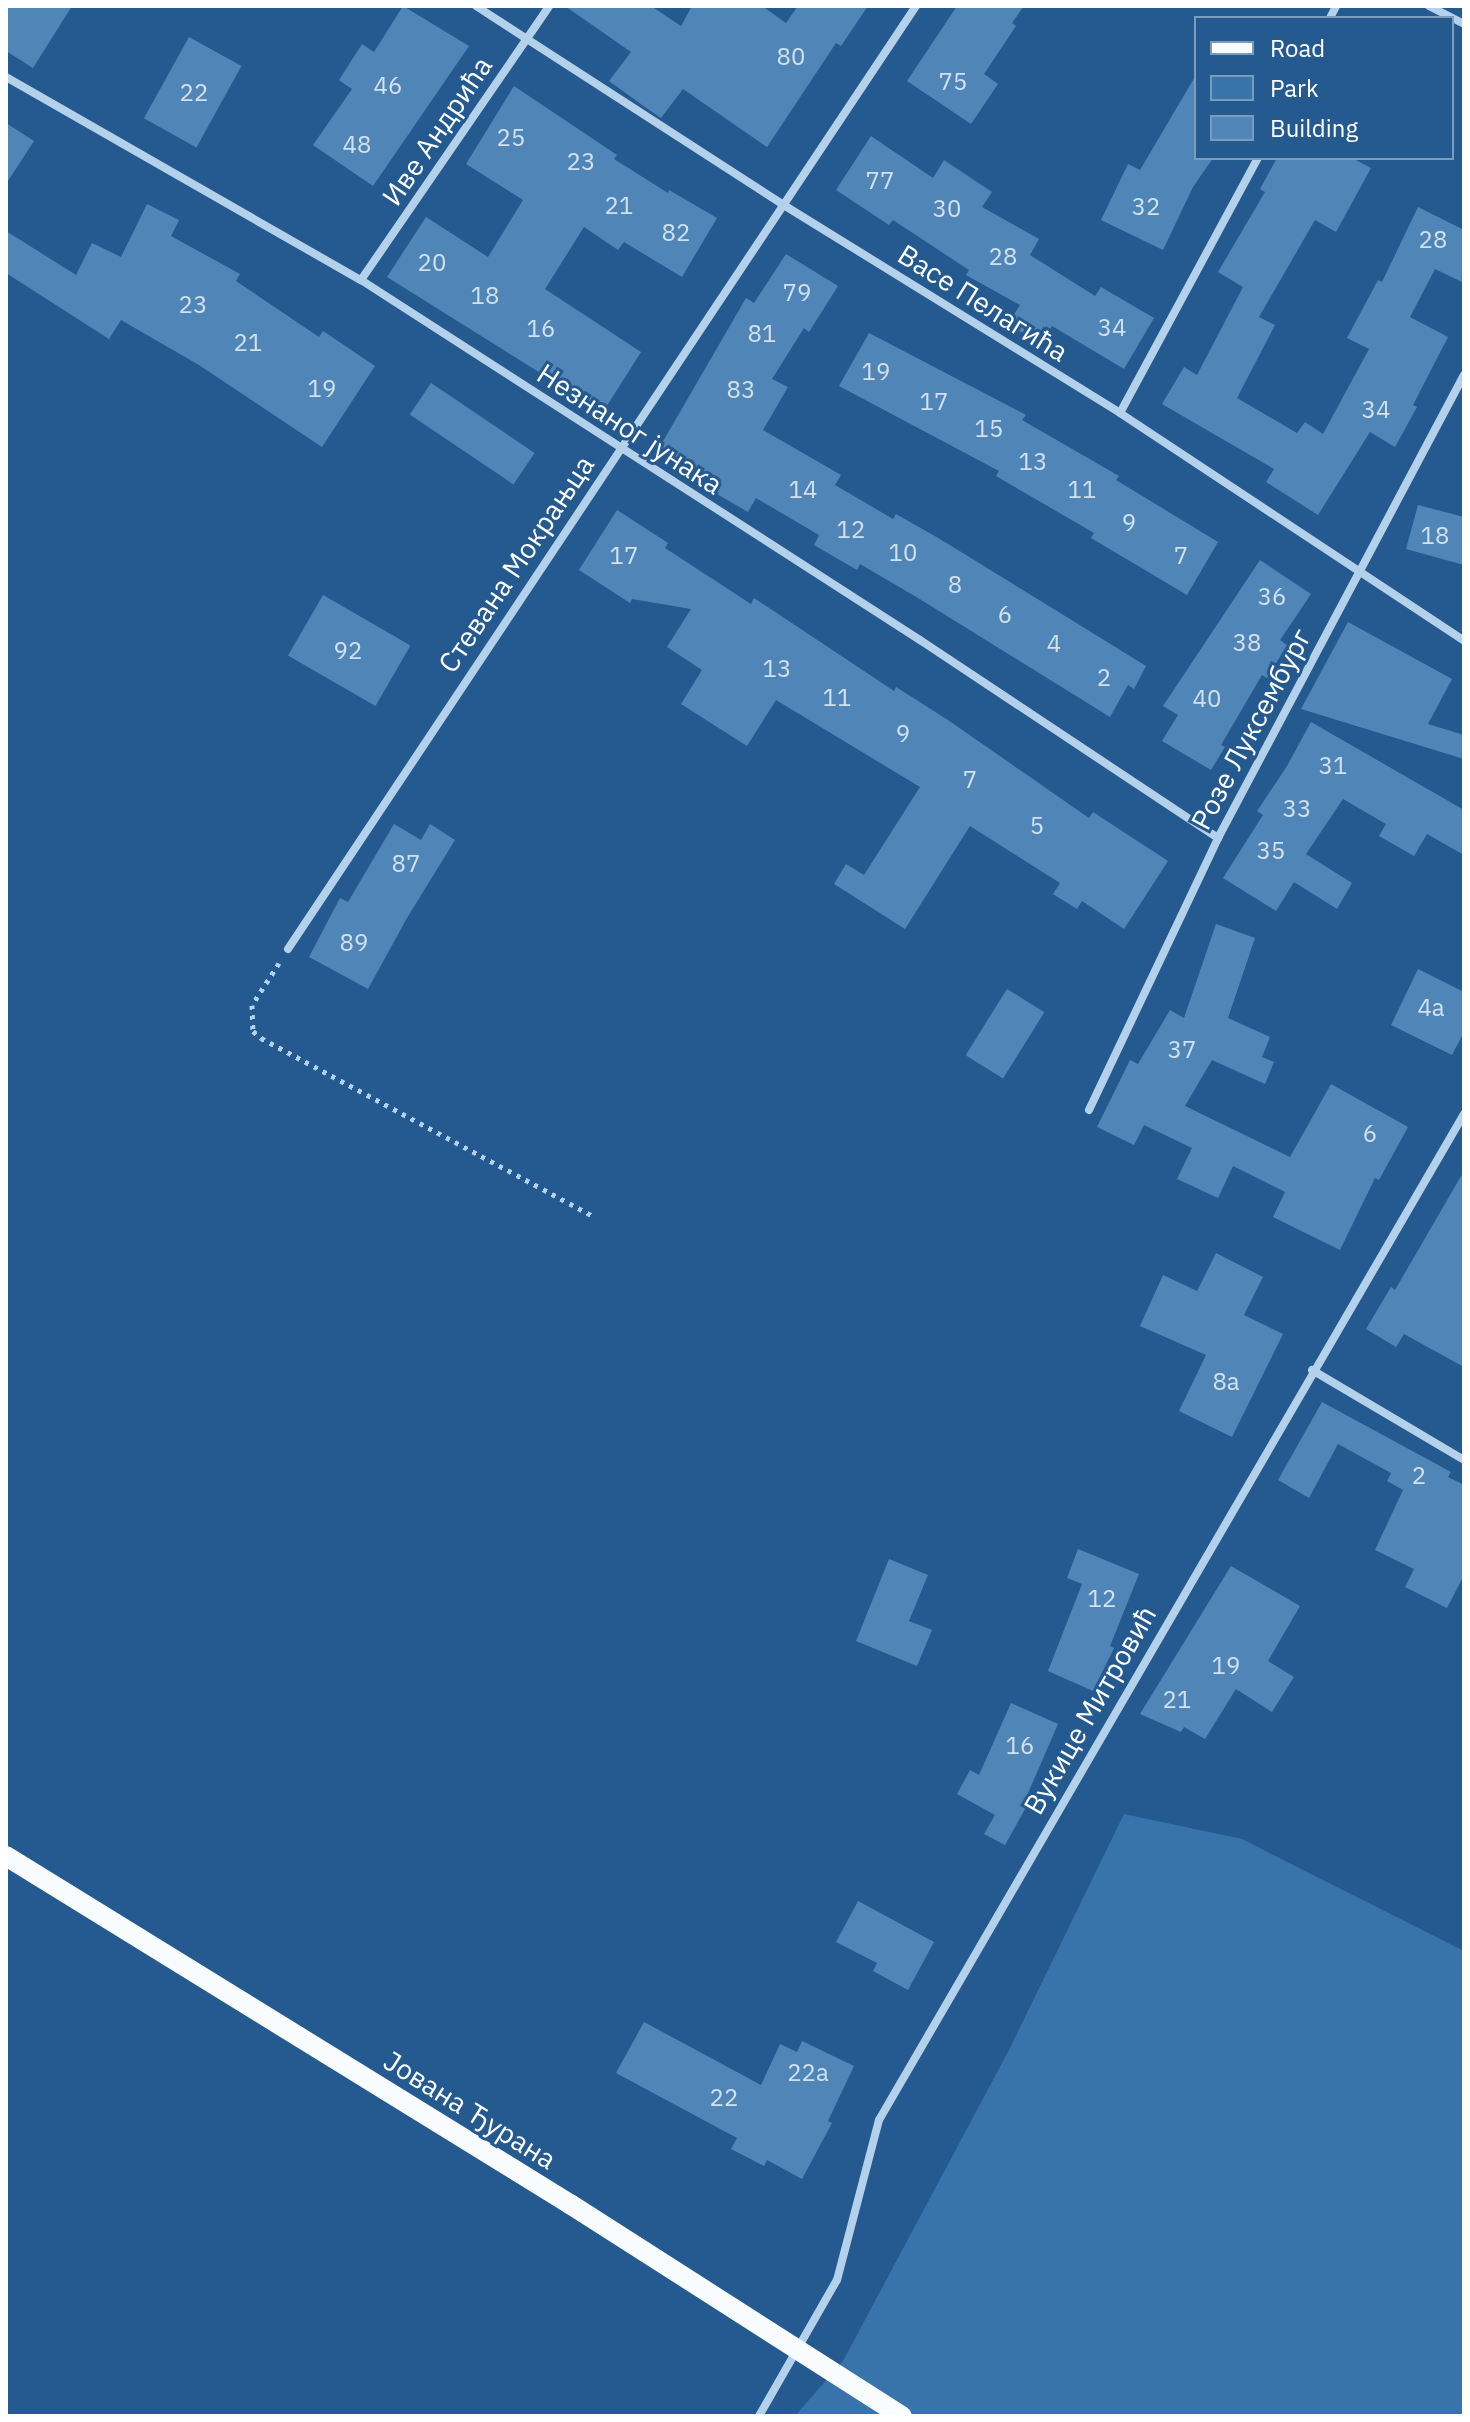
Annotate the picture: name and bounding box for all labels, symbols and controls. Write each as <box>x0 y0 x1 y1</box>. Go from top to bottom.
legend <box>1194 16 1454 160</box>
text: Road <box>1270 32 1325 64</box>
house number: 80 <box>777 43 805 71</box>
street label: Иве Андрића <box>375 50 499 212</box>
house number: 75 <box>939 68 967 96</box>
house number: 46 <box>374 72 402 100</box>
text: Park <box>1270 72 1319 104</box>
house number: 22 <box>180 79 208 107</box>
text: Building <box>1270 112 1358 144</box>
house number: 25 <box>497 124 525 152</box>
house number: 48 <box>343 131 371 159</box>
house number: 23 <box>567 148 595 176</box>
house number: 77 <box>866 167 894 195</box>
house number: 21 <box>605 192 633 220</box>
house number: 32 <box>1132 193 1160 221</box>
house number: 30 <box>933 195 961 223</box>
house number: 82 <box>662 219 690 247</box>
house number: 28 <box>1419 226 1447 254</box>
street label: Васе Пелагића <box>892 237 1074 369</box>
house number: 28 <box>989 243 1017 271</box>
house number: 20 <box>418 249 446 277</box>
house number: 79 <box>783 279 811 307</box>
house number: 18 <box>471 282 499 310</box>
house number: 23 <box>179 291 207 319</box>
house number: 34 <box>1098 314 1126 342</box>
house number: 16 <box>527 315 555 343</box>
house number: 81 <box>748 320 776 348</box>
house number: 21 <box>234 329 262 357</box>
street label: Незнаног јунака <box>531 357 729 501</box>
house number: 19 <box>862 358 890 386</box>
house number: 19 <box>308 375 336 403</box>
house number: 83 <box>727 376 755 404</box>
house number: 17 <box>920 388 948 416</box>
house number: 34 <box>1362 396 1390 424</box>
house number: 15 <box>975 415 1003 443</box>
house number: 13 <box>1019 448 1047 476</box>
street label: Стевана Мокрањца <box>431 449 601 679</box>
house number: 14 <box>789 476 817 504</box>
house number: 11 <box>1068 476 1096 504</box>
house number: 9 <box>1122 509 1136 537</box>
house number: 12 <box>837 516 865 544</box>
house number: 18 <box>1421 522 1449 550</box>
house number: 10 <box>889 539 917 567</box>
house number: 17 <box>610 542 638 570</box>
house number: 7 <box>1174 542 1188 570</box>
house number: 8 <box>948 571 962 599</box>
house number: 36 <box>1258 583 1286 611</box>
house number: 6 <box>998 601 1012 629</box>
street label: Розе Луксембург <box>1184 623 1318 835</box>
house number: 38 <box>1233 629 1261 657</box>
house number: 4 <box>1047 630 1061 658</box>
house number: 92 <box>334 637 362 665</box>
house number: 13 <box>763 655 791 683</box>
house number: 2 <box>1097 664 1111 692</box>
house number: 11 <box>823 684 851 712</box>
house number: 40 <box>1193 685 1221 713</box>
house number: 9 <box>896 720 910 748</box>
house number: 31 <box>1319 752 1347 780</box>
house number: 7 <box>963 766 977 794</box>
house number: 33 <box>1283 795 1311 823</box>
house number: 5 <box>1030 812 1044 840</box>
house number: 35 <box>1257 837 1285 865</box>
house number: 87 <box>392 850 420 878</box>
house number: 89 <box>340 929 368 957</box>
house number: 4a <box>1417 994 1445 1022</box>
house number: 37 <box>1168 1036 1196 1064</box>
house number: 6 <box>1363 1120 1377 1148</box>
house number: 8a <box>1212 1368 1240 1396</box>
house number: 2 <box>1412 1462 1426 1490</box>
house number: 12 <box>1088 1585 1116 1613</box>
street label: Вукице Митровић <box>1017 1600 1163 1820</box>
house number: 19 <box>1212 1652 1240 1680</box>
house number: 21 <box>1163 1686 1191 1714</box>
house number: 16 <box>1006 1732 1034 1760</box>
street label: Јована Ђурана <box>378 2044 562 2176</box>
house number: 22a <box>787 2059 829 2087</box>
house number: 22 <box>710 2084 738 2112</box>

